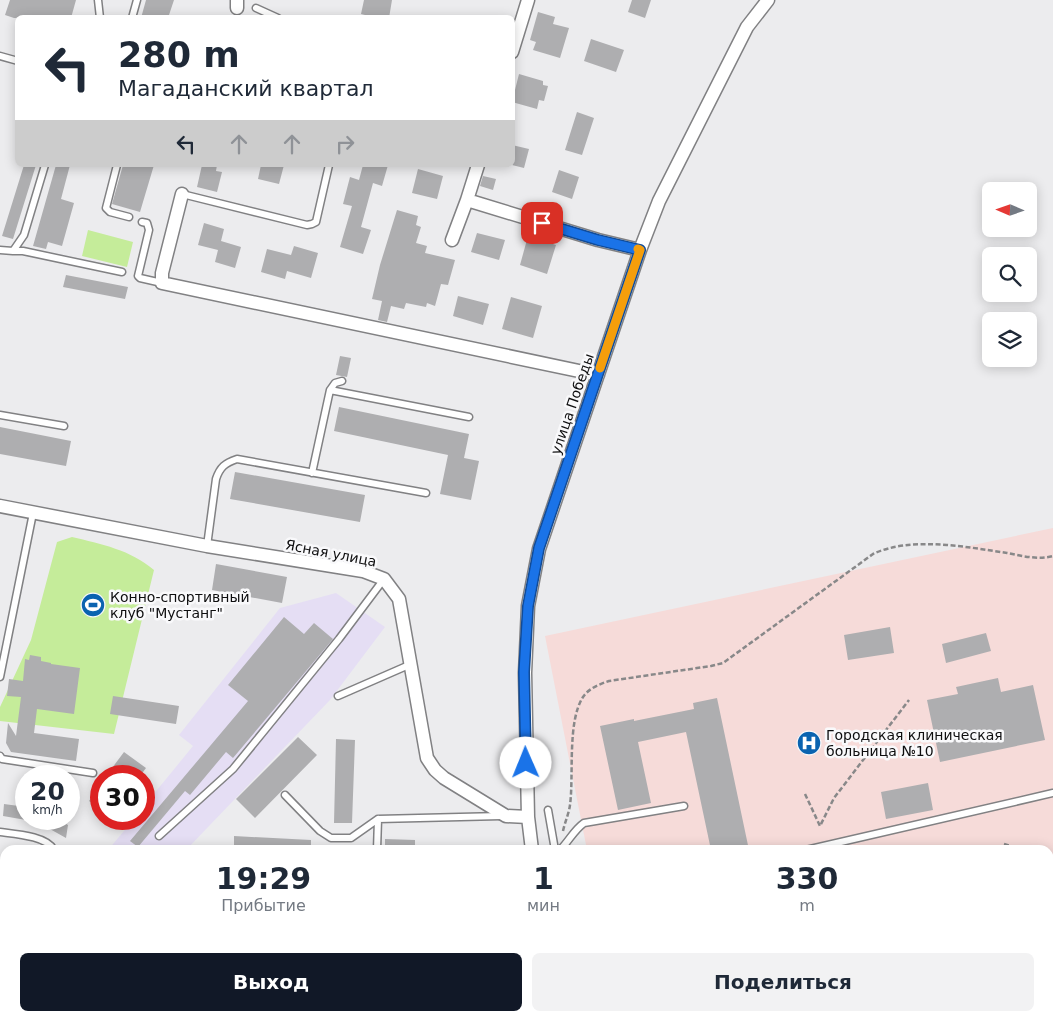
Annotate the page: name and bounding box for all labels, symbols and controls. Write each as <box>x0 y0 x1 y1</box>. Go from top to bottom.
icon: left <box>35 35 100 100</box>
text: 280 m <box>118 35 240 75</box>
text: Магаданский квартал <box>118 76 374 101</box>
icon: left <box>172 130 200 158</box>
icon: ahead <box>225 130 253 158</box>
icon: ahead <box>278 130 306 158</box>
icon: right <box>331 130 359 158</box>
north arrow <box>982 182 1038 238</box>
map controls <box>982 182 1037 367</box>
pin <box>521 202 563 244</box>
icon: arrive <box>528 209 556 237</box>
button: search <box>982 247 1037 302</box>
button: layers <box>982 312 1037 367</box>
street label: улица Победы <box>547 351 597 457</box>
street label: Ясная улица <box>284 536 378 570</box>
place label: Конно-спортивный клуб "Мустанг" <box>110 589 250 621</box>
sports icon: Конно-спортивный клуб "Мустанг" <box>80 592 106 618</box>
place label: Городская клиническая больница №10 <box>826 727 1003 759</box>
hospital icon: Городская клиническая больница №10 <box>796 730 822 756</box>
position arrow <box>499 736 551 788</box>
speed limit sign: 30 <box>90 765 155 830</box>
text: 20 <box>30 777 65 806</box>
text: km/h <box>32 803 63 817</box>
text: 19:29 <box>216 861 311 896</box>
text: 1 <box>533 861 554 896</box>
text: 330 <box>776 861 838 896</box>
text: Прибытие <box>221 896 306 915</box>
text: мин <box>527 896 560 915</box>
text: m <box>799 896 815 915</box>
button: Выход <box>20 953 522 1011</box>
button: Поделиться <box>532 953 1034 1011</box>

